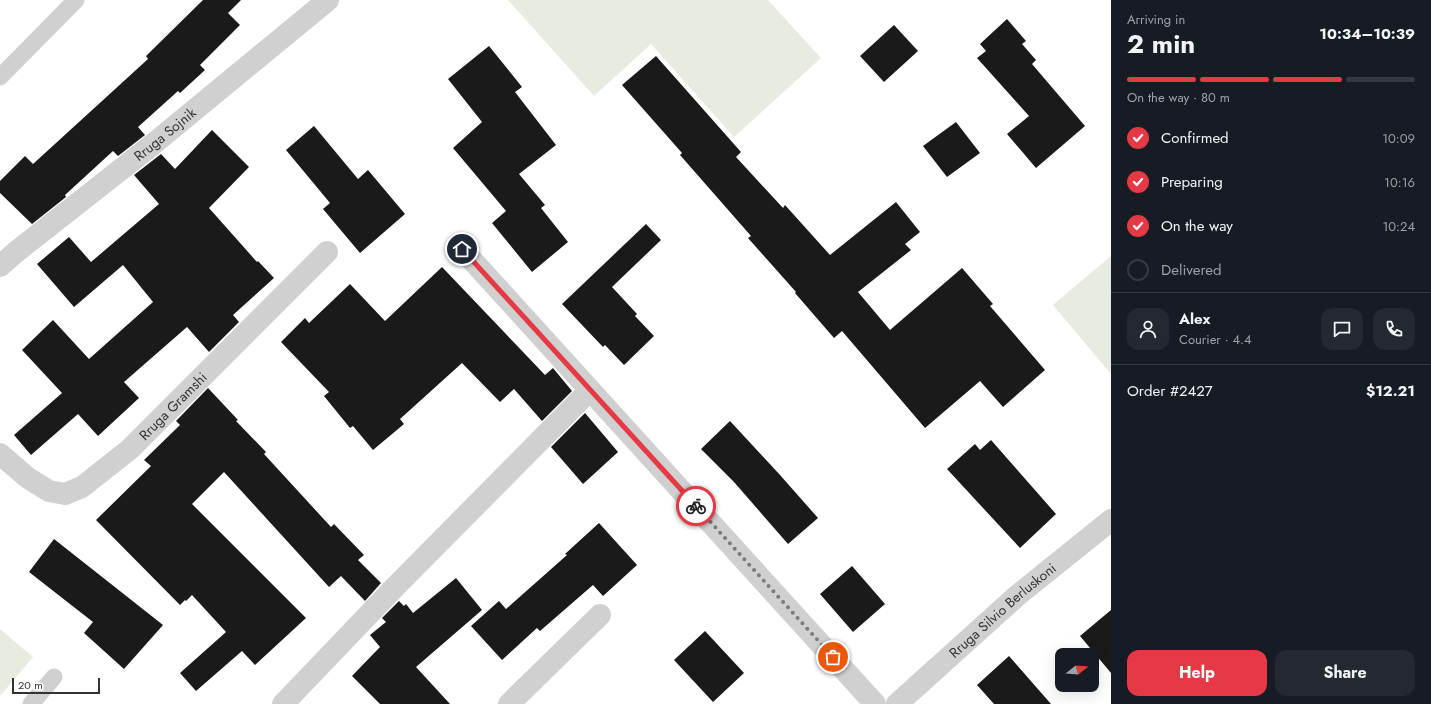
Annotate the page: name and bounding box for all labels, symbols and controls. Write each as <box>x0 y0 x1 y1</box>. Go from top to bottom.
text: Arriving in <box>1127 10 1185 29</box>
text: 10:34–10:39 <box>1319 23 1415 45</box>
text: 2 min <box>1127 25 1195 63</box>
text: On the way · 80 m <box>1127 88 1230 107</box>
street label: Rruga Sojnik <box>129 102 201 166</box>
icon: check <box>1127 127 1149 149</box>
text: Confirmed <box>1161 127 1229 149</box>
text: 10:09 <box>1382 129 1415 148</box>
icon: check <box>1127 171 1149 193</box>
text: Preparing <box>1161 171 1223 193</box>
text: 10:16 <box>1384 173 1415 192</box>
icon: check <box>1127 215 1149 237</box>
text: On the way <box>1161 215 1233 237</box>
text: 10:24 <box>1382 217 1415 236</box>
pin <box>445 232 479 266</box>
icon: home <box>451 238 473 260</box>
text: Delivered <box>1161 259 1222 281</box>
button: person <box>1127 308 1169 350</box>
text: Alex <box>1179 308 1210 330</box>
button: chat <box>1321 308 1363 350</box>
button: phone <box>1373 308 1415 350</box>
text: Courier · 4.4 <box>1179 330 1252 349</box>
street label: Rruga Gramshi <box>134 368 211 445</box>
text: Order #2427 <box>1127 380 1213 402</box>
text: $12.21 <box>1366 380 1415 402</box>
courier <box>676 486 716 526</box>
icon: bike <box>685 495 707 517</box>
street label: Rruga Silvio Berluskoni <box>945 558 1060 663</box>
pin <box>816 640 850 674</box>
icon: bag <box>822 646 844 668</box>
north arrow <box>1055 648 1099 692</box>
map controls <box>1055 648 1099 692</box>
button: Help <box>1127 650 1267 696</box>
button: Share <box>1275 650 1415 696</box>
scale bar <box>12 676 100 695</box>
text: 20 m <box>18 677 43 693</box>

